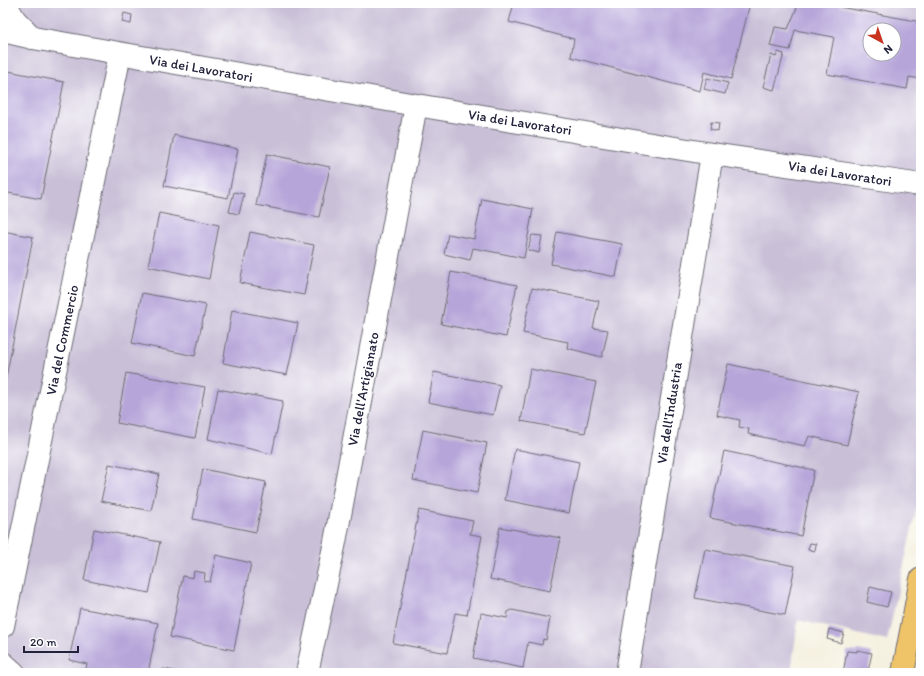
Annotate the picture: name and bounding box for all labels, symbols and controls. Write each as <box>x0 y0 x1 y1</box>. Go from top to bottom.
north arrow <box>862 22 902 62</box>
text: N <box>881 42 895 57</box>
street label: Via dei Lavoratori <box>148 51 254 86</box>
street label: Via dei Lavoratori <box>467 106 573 139</box>
street label: Via dei Lavoratori <box>787 157 893 190</box>
street label: Via del Commercio <box>42 283 82 397</box>
street label: Via dell'Artigianato <box>344 331 383 448</box>
street label: Via dell'Industria <box>653 360 686 465</box>
scale bar <box>24 628 78 654</box>
text: 20 m <box>30 635 57 649</box>

